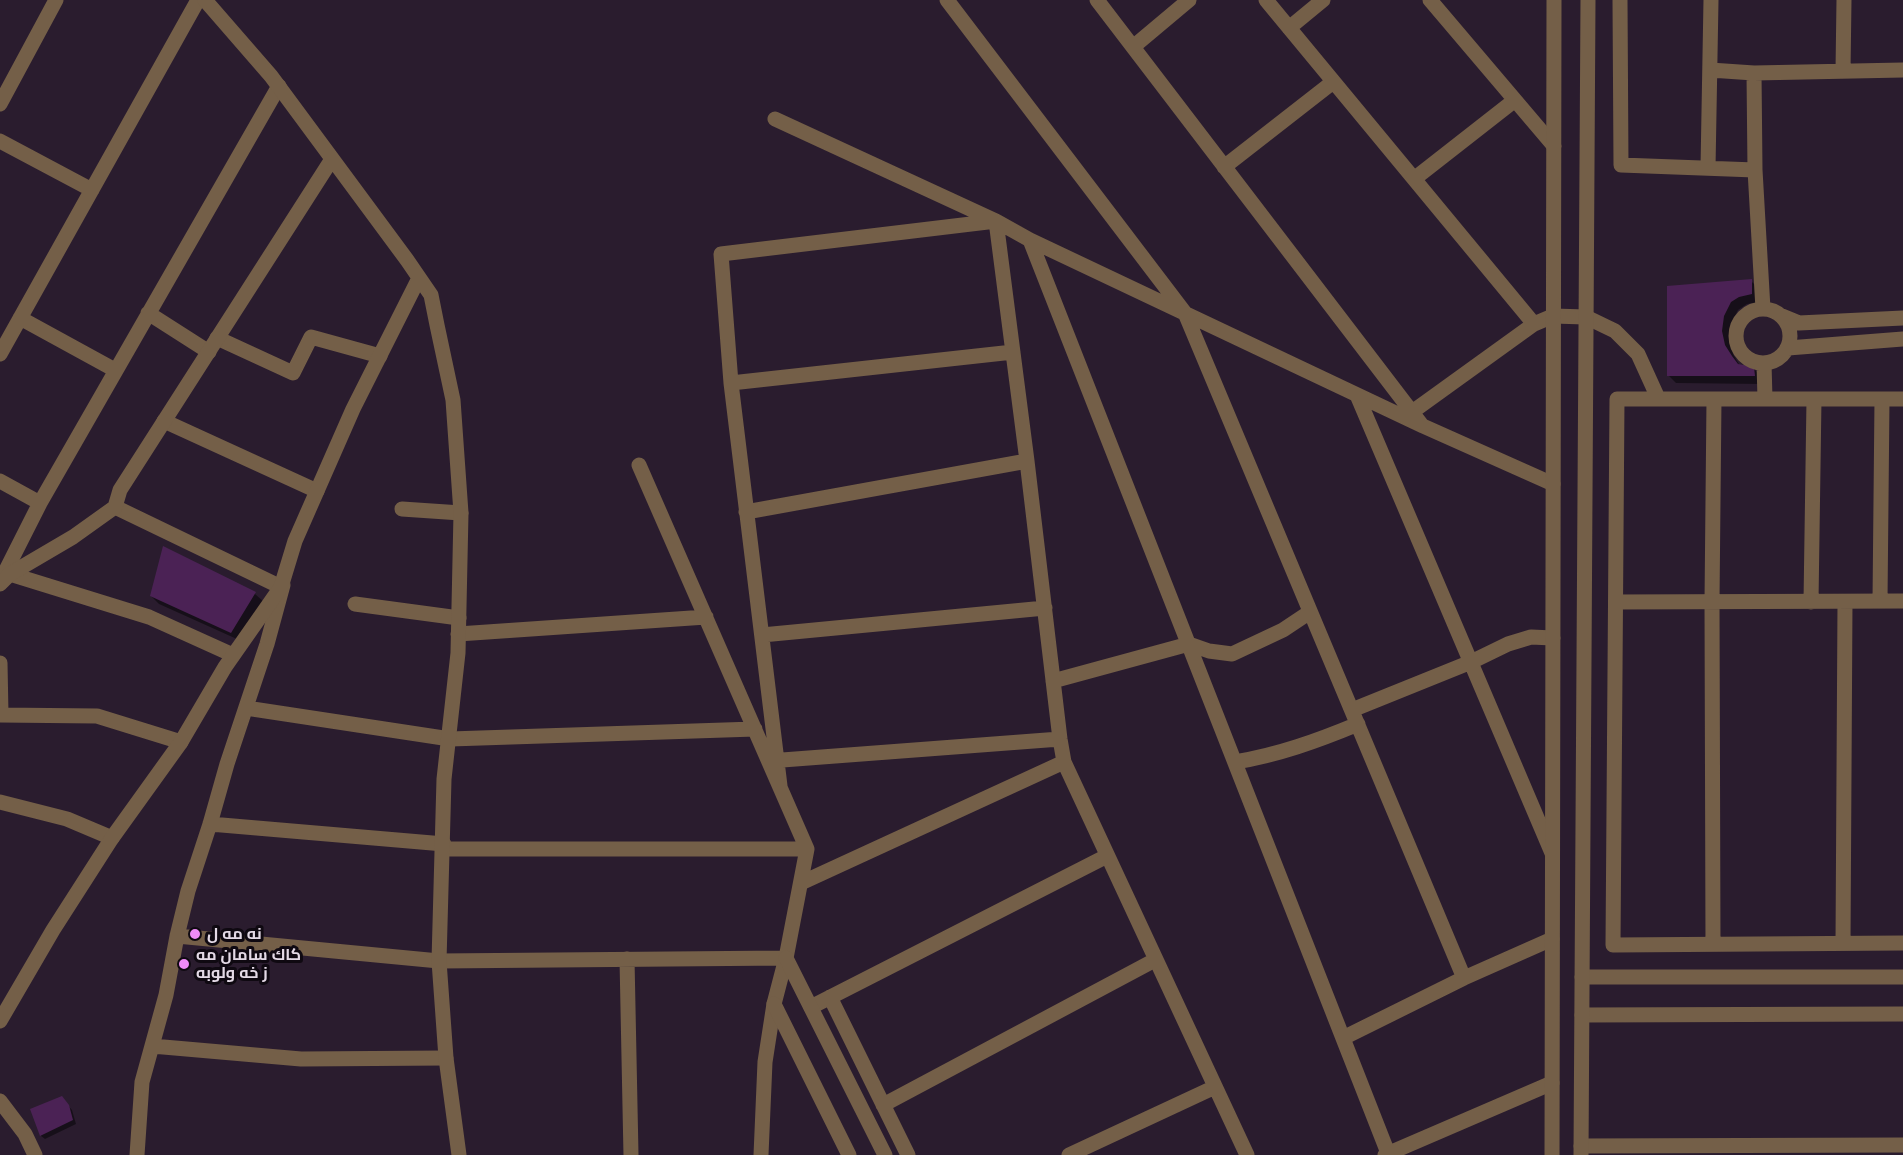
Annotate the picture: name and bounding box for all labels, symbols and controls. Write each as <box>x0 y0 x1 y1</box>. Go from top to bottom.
place label: نه مه ل <box>207 924 262 944</box>
marker: نه مه ل <box>188 927 202 941</box>
place label: كاك سامان مه ز خه ولوبه <box>196 945 301 983</box>
marker: كاك سامان مه ز خه ولوبه <box>177 957 191 971</box>

